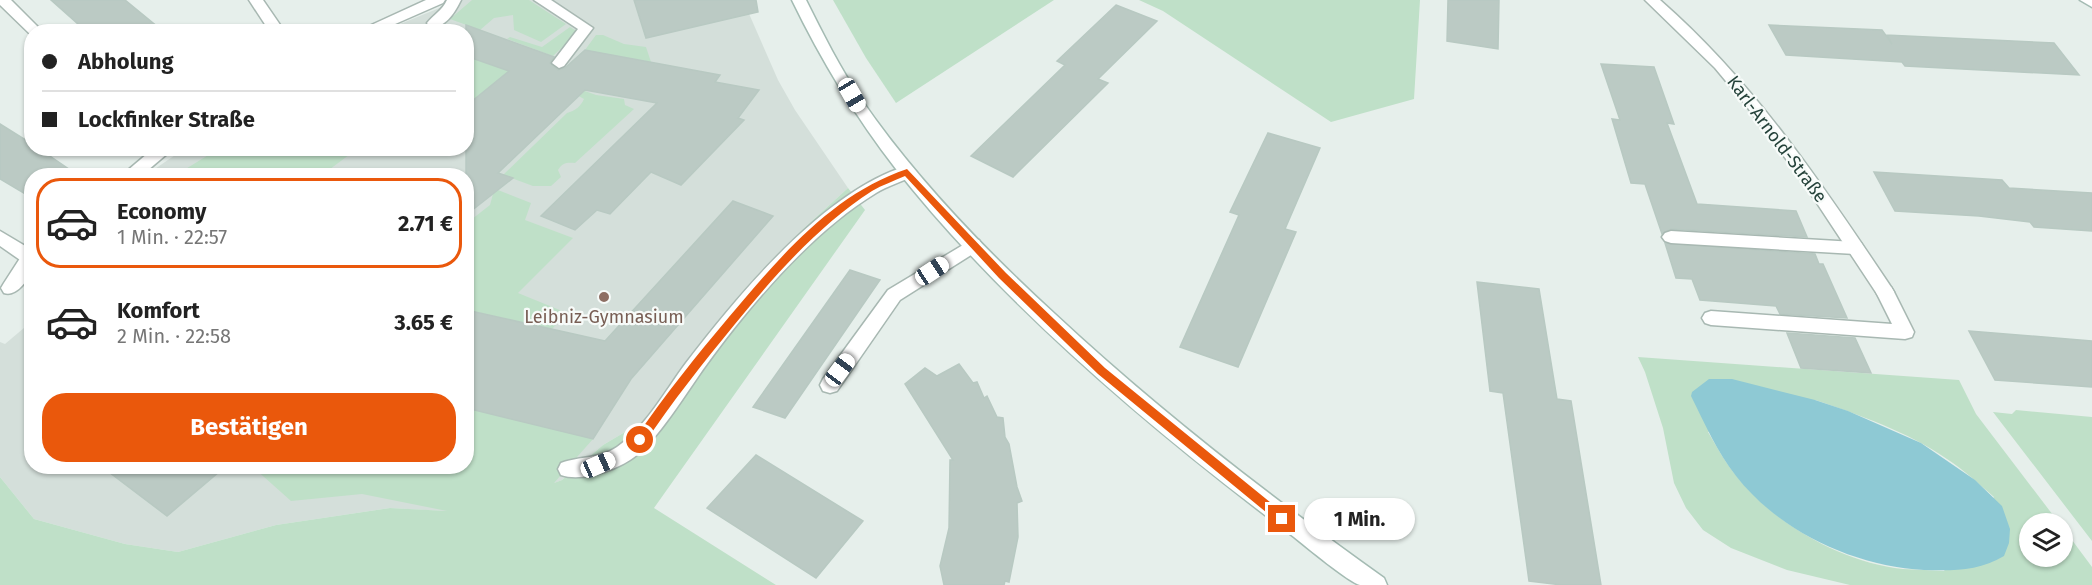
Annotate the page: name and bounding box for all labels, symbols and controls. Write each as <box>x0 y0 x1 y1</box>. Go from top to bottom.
text: Abholung <box>78 48 174 75</box>
street label: Karl-Arnold-Straße <box>1722 71 1832 207</box>
car <box>835 75 869 115</box>
text: Lockfinker Straße <box>78 106 255 133</box>
icon: car <box>45 196 99 250</box>
text: Economy <box>117 198 206 225</box>
text: 2.71 € <box>398 210 453 237</box>
text: 1 Min. · 22:57 <box>117 225 227 249</box>
car <box>912 254 952 288</box>
marker: Leibniz-Gymnasium <box>597 290 611 304</box>
icon: car <box>45 295 99 349</box>
text: Komfort <box>117 297 200 324</box>
place label: Leibniz-Gymnasium <box>524 306 684 328</box>
text: 3.65 € <box>394 309 453 336</box>
text: 2 Min. · 22:58 <box>117 324 231 348</box>
car <box>822 350 858 390</box>
button: Bestätigen <box>42 393 456 462</box>
route start <box>626 426 653 453</box>
car <box>578 449 618 481</box>
callout: 1 Min. <box>1303 498 1414 540</box>
route end <box>1268 505 1295 532</box>
text: 1 Min. <box>1334 507 1385 531</box>
map controls <box>2019 513 2073 567</box>
button: layers <box>2019 513 2073 567</box>

